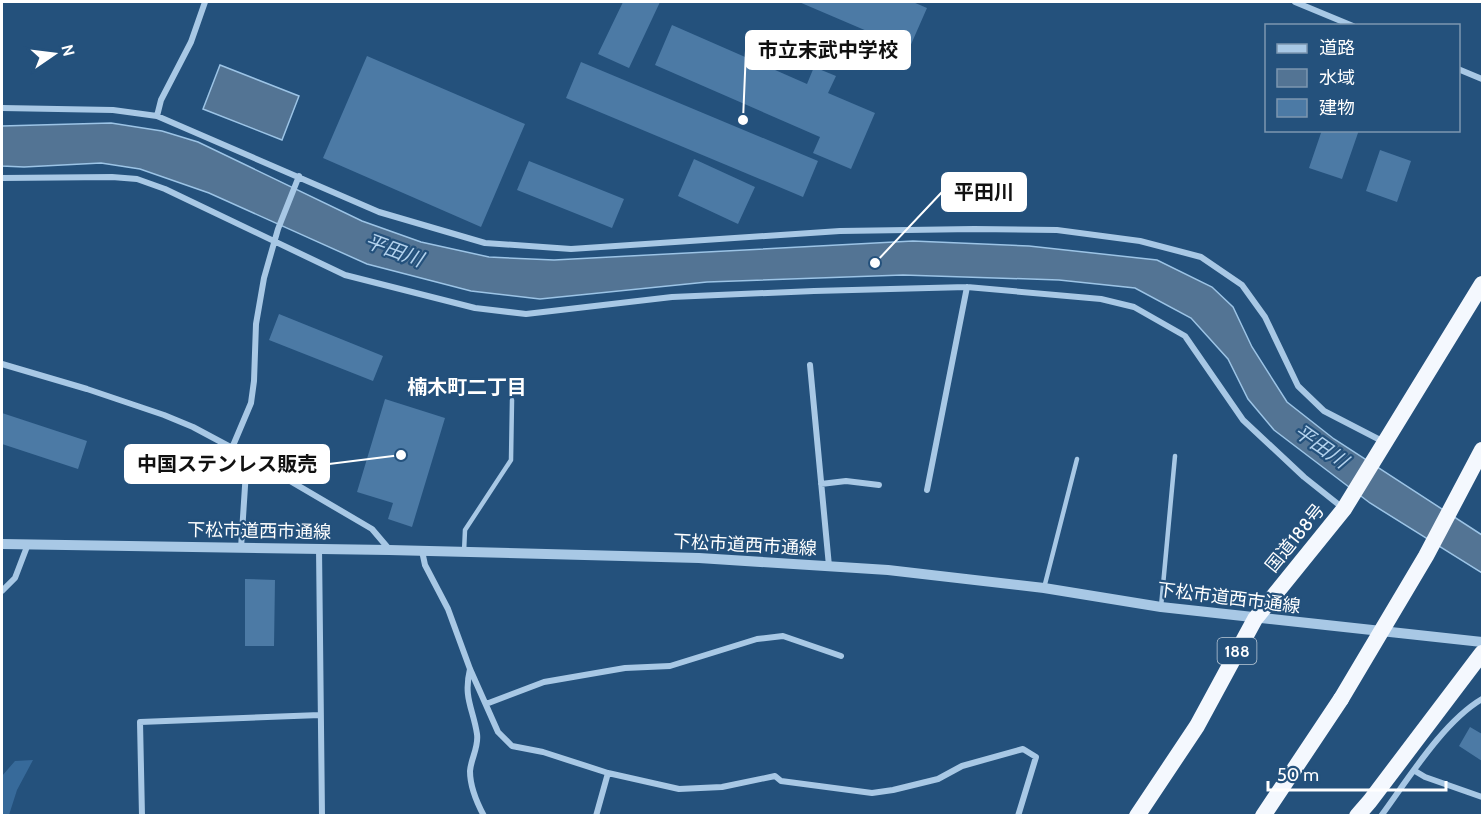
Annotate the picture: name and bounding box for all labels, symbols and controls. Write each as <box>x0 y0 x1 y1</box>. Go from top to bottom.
north arrow <box>24 24 84 84</box>
legend <box>1265 24 1460 132</box>
callout: 市立末武中学校 <box>746 31 910 69</box>
text: 道路 <box>1319 37 1355 59</box>
text: 市立末武中学校 <box>758 38 898 62</box>
text: N <box>57 43 79 58</box>
text: 水域 <box>1319 67 1355 89</box>
text: 建物 <box>1319 97 1355 119</box>
callout: 平田川 <box>942 173 1026 211</box>
text: 平田川 <box>954 180 1014 204</box>
water label: 平田川 <box>362 228 428 272</box>
district label: 楠木町二丁目 <box>407 375 527 399</box>
water label: 平田川 <box>1290 419 1354 474</box>
callout: 中国ステンレス販売 <box>125 445 329 483</box>
text: 中国ステンレス販売 <box>137 452 317 476</box>
street label: 国道188号 <box>1261 499 1329 577</box>
street label: 下松市道西市通線 <box>187 519 331 543</box>
street label: 下松市道西市通線 <box>673 530 817 560</box>
street label: 下松市道西市通線 <box>1156 578 1302 618</box>
road number: 188 <box>1218 638 1256 664</box>
scale bar <box>1268 754 1446 792</box>
text: 50 m <box>1277 764 1319 786</box>

